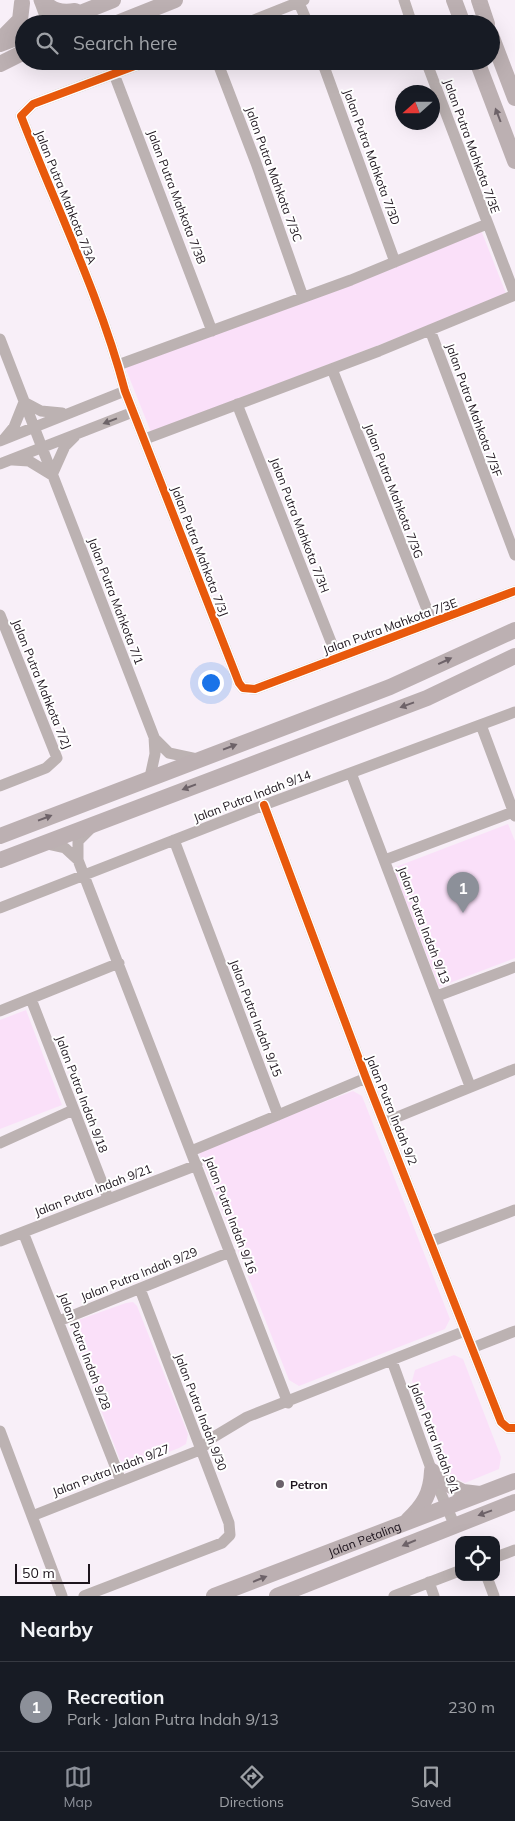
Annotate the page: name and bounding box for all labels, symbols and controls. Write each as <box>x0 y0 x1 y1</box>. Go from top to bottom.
search box <box>15 15 500 70</box>
icon: search <box>33 29 61 57</box>
text: Search here <box>73 31 177 55</box>
street label: Jalan Putra Mahkota 7/3E <box>441 77 503 215</box>
north arrow <box>395 85 440 130</box>
street label: Jalan Putra Mahkota 7/3D <box>340 87 404 227</box>
street label: Jalan Putra Mahkota 7/3C <box>243 104 305 244</box>
one-way arrow <box>494 107 502 122</box>
street label: Jalan Putra Mahkota 7/3A <box>32 128 100 266</box>
street label: Jalan Putra Mahkota 7/3B <box>144 128 210 266</box>
street label: Jalan Putra Mahkota 7/3F <box>443 341 505 479</box>
one-way arrow <box>102 418 117 425</box>
street label: Jalan Putra Mahkota 7/3G <box>361 421 427 561</box>
street label: Jalan Putra Mahkota 7/3H <box>267 455 333 595</box>
street label: Jalan Putra Mahkota 7/3J <box>168 484 232 618</box>
street label: Jalan Putra Mahkota 7/1 <box>85 535 147 667</box>
street label: Jalan Putra Mahkota 7/3E <box>321 595 459 657</box>
street label: Jalan Putra Mahkota 7/2J <box>9 617 75 751</box>
one-way arrow <box>438 656 453 665</box>
your location <box>198 670 224 696</box>
one-way arrow <box>399 701 414 709</box>
one-way arrow <box>222 743 237 750</box>
street label: Jalan Putra Indah 9/14 <box>191 767 313 825</box>
one-way arrow <box>181 783 196 791</box>
one-way arrow <box>38 814 53 821</box>
street label: Jalan Putra Indah 9/13 <box>395 864 453 986</box>
pin: 1 <box>447 872 479 913</box>
street label: Jalan Putra Indah 9/15 <box>227 957 285 1079</box>
street label: Jalan Putra Indah 9/18 <box>53 1033 111 1155</box>
street label: Jalan Putra Indah 9/2 <box>363 1053 421 1167</box>
street label: Jalan Putra Indah 9/16 <box>202 1154 260 1276</box>
street label: Jalan Putra Indah 9/21 <box>32 1161 154 1219</box>
street label: Jalan Putra Indah 9/29 <box>78 1244 200 1304</box>
street label: Jalan Putra Indah 9/28 <box>56 1290 114 1412</box>
street label: Jalan Putra Indah 9/30 <box>172 1351 230 1473</box>
street label: Jalan Putra Indah 9/1 <box>407 1381 463 1495</box>
street label: Jalan Putra Indah 9/27 <box>50 1441 172 1499</box>
place label: Petron <box>290 1477 328 1492</box>
marker: Petron <box>274 1478 286 1490</box>
one-way arrow <box>477 1510 492 1517</box>
street label: Jalan Petaling <box>326 1518 403 1559</box>
map controls <box>455 1536 500 1581</box>
button: locate <box>455 1536 500 1581</box>
one-way arrow <box>401 1539 416 1547</box>
scale bar <box>15 1561 90 1584</box>
text: 50 m <box>22 1564 55 1582</box>
one-way arrow <box>253 1574 267 1582</box>
text: Nearby <box>20 1616 93 1642</box>
text: Recreation <box>67 1685 164 1709</box>
text: 1 <box>31 1697 41 1717</box>
text: 230 m <box>448 1697 495 1717</box>
text: Park · Jalan Putra Indah 9/13 <box>67 1709 279 1729</box>
tab: Map <box>64 1763 92 1811</box>
tab: Directions <box>219 1763 284 1811</box>
tab: Saved <box>411 1763 451 1811</box>

